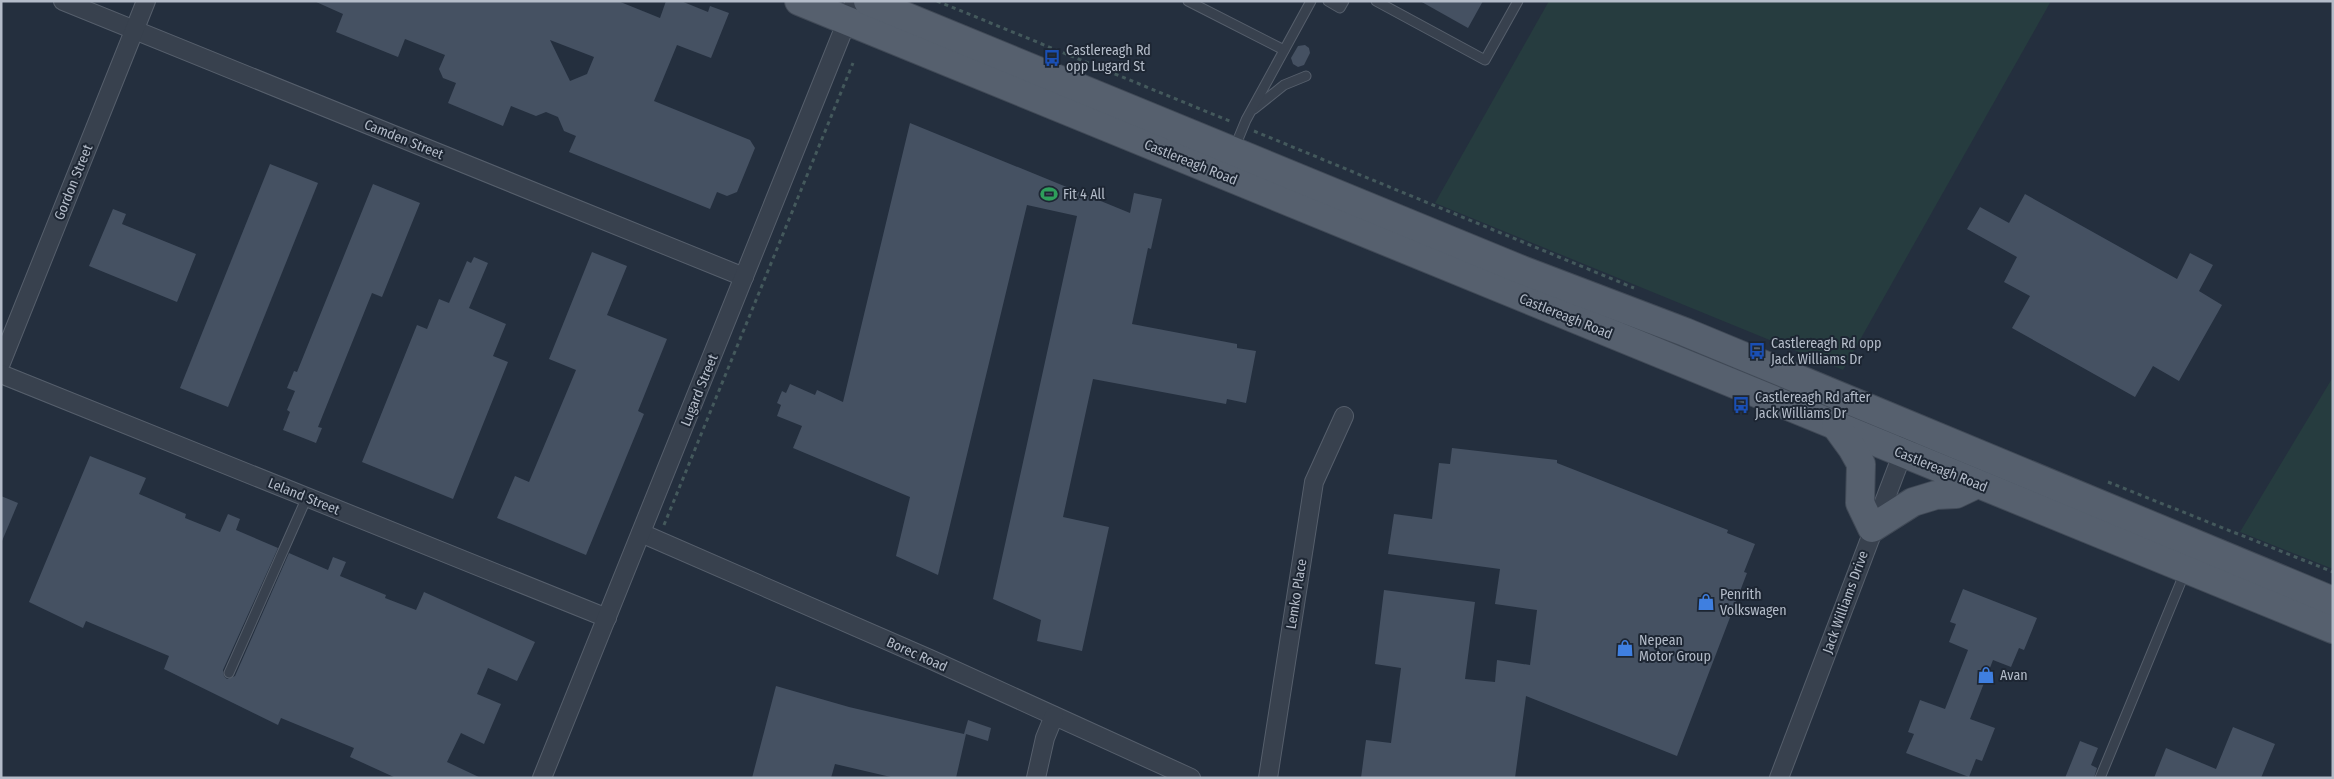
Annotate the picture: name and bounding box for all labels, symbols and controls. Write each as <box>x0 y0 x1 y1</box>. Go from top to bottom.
place label: Castlereagh Rd opp Lugard St <box>1066 42 1151 75</box>
bus stop icon: Castlereagh Rd opp Lugard St <box>1042 48 1062 68</box>
street label: Camden Street <box>362 116 446 163</box>
street label: Castlereagh Road <box>1142 136 1240 189</box>
street label: Gordon Street <box>51 142 96 222</box>
sports icon: Fit 4 All <box>1039 184 1059 204</box>
place label: Fit 4 All <box>1063 186 1105 203</box>
street label: Castlereagh Road <box>1517 290 1615 343</box>
place label: Castlereagh Rd opp Jack Williams Dr <box>1771 335 1881 368</box>
bus stop icon: Castlereagh Rd opp Jack Williams Dr <box>1747 341 1767 361</box>
street label: Lugard Street <box>677 351 722 429</box>
place label: Castlereagh Rd after Jack Williams Dr <box>1755 389 1871 422</box>
bus stop icon: Castlereagh Rd after Jack Williams Dr <box>1731 395 1751 415</box>
street label: Castlereagh Road <box>1892 443 1990 496</box>
street label: Leland Street <box>265 474 343 519</box>
street label: Jack Williams Drive <box>1819 548 1872 656</box>
street label: Lemko Place <box>1283 558 1310 630</box>
place label: Penrith Volkswagen <box>1720 586 1787 619</box>
shop icon: Penrith Volkswagen <box>1696 592 1716 612</box>
place label: Nepean Motor Group <box>1639 632 1711 665</box>
street label: Borec Road <box>884 634 950 675</box>
shop icon: Nepean Motor Group <box>1615 638 1635 658</box>
shop icon: Avan <box>1976 665 1996 685</box>
place label: Avan <box>2000 667 2028 684</box>

